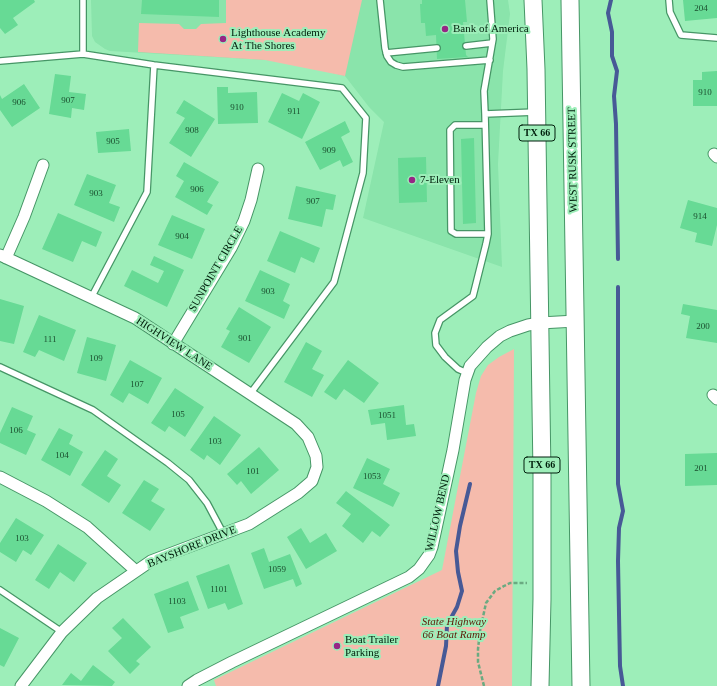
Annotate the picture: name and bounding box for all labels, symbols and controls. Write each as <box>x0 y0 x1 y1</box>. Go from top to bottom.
house number: 204 <box>694 4 708 14</box>
place label: Bank of America <box>453 22 529 36</box>
marker: Bank of America <box>440 24 450 34</box>
place label: Lighthouse Academy At The Shores <box>231 26 325 52</box>
marker: Lighthouse Academy At The Shores <box>218 34 228 44</box>
house number: 910 <box>698 88 712 98</box>
house number: 907 <box>61 96 75 106</box>
house number: 906 <box>12 98 26 108</box>
house number: 910 <box>230 103 244 113</box>
house number: 911 <box>287 107 301 117</box>
street label: WEST RUSK STREET <box>565 107 581 213</box>
road number: TX 66 <box>519 125 555 141</box>
house number: 908 <box>185 126 199 136</box>
house number: 905 <box>106 137 120 147</box>
house number: 909 <box>322 146 336 156</box>
place label: 7-Eleven <box>420 173 460 187</box>
marker: 7-Eleven <box>407 175 417 185</box>
house number: 906 <box>190 185 204 195</box>
house number: 903 <box>89 189 103 199</box>
house number: 907 <box>306 197 320 207</box>
house number: 914 <box>693 212 707 222</box>
street label: SUNPOINT CIRCLE <box>186 224 246 314</box>
house number: 904 <box>175 232 189 242</box>
house number: 903 <box>261 287 275 297</box>
street label: HIGHVIEW LANE <box>133 314 215 374</box>
house number: 200 <box>696 322 710 332</box>
house number: 901 <box>238 334 252 344</box>
house number: 111 <box>44 335 56 345</box>
house number: 109 <box>89 354 103 364</box>
house number: 107 <box>130 380 144 390</box>
house number: 105 <box>171 410 185 420</box>
house number: 1051 <box>378 411 396 421</box>
house number: 106 <box>9 426 23 436</box>
house number: 103 <box>208 437 222 447</box>
house number: 104 <box>55 451 69 461</box>
road number: TX 66 <box>524 457 560 473</box>
house number: 201 <box>694 464 708 474</box>
house number: 101 <box>246 467 260 477</box>
house number: 1053 <box>363 472 381 482</box>
street label: WILLOW BEND <box>423 473 453 553</box>
street label: BAYSHORE DRIVE <box>146 523 238 571</box>
house number: 103 <box>15 534 29 544</box>
house number: 1059 <box>268 565 286 575</box>
house number: 1101 <box>210 585 228 595</box>
house number: 1103 <box>168 597 186 607</box>
park label: State Highway 66 Boat Ramp <box>422 615 486 641</box>
place label: Boat Trailer Parking <box>345 633 398 659</box>
marker: Boat Trailer Parking <box>332 641 342 651</box>

